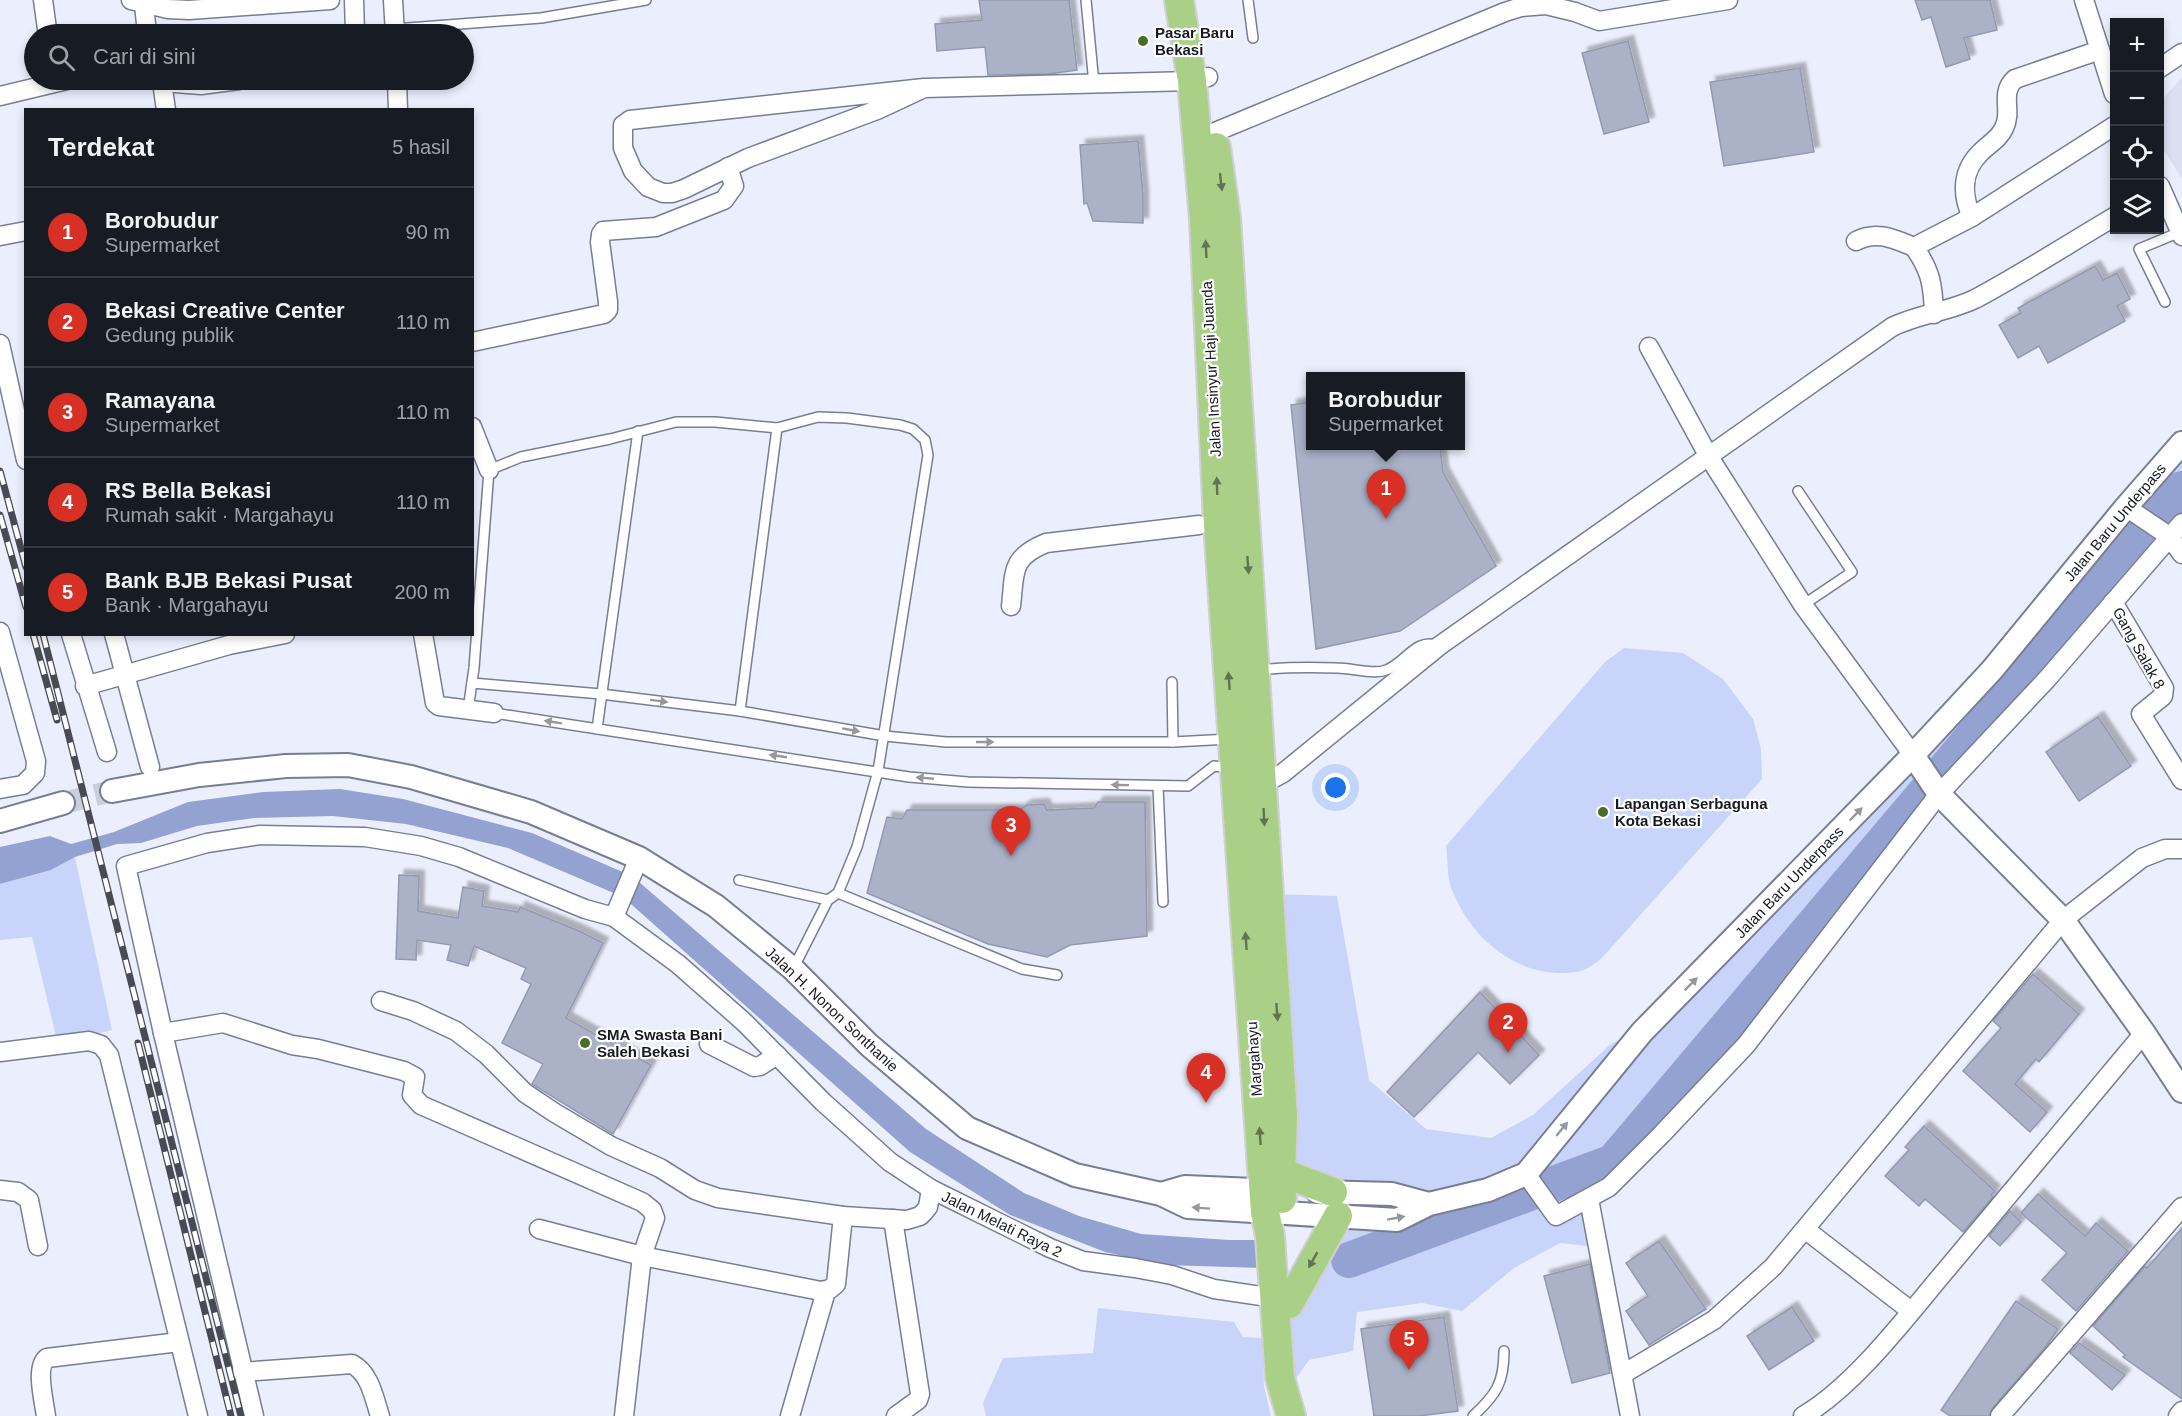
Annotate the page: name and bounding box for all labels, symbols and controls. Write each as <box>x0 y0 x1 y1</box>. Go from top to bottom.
map controls <box>2110 18 2164 234</box>
button: + <box>2110 18 2164 72</box>
search box <box>24 24 474 90</box>
place label: Pasar Baru Bekasi <box>1155 24 1234 58</box>
marker: Pasar Baru Bekasi <box>1136 34 1150 48</box>
icon: search <box>45 41 78 74</box>
text: Cari di sini <box>93 44 196 69</box>
button: − <box>2110 72 2164 126</box>
button: locate <box>2110 126 2164 180</box>
text: Terdekat <box>48 132 154 162</box>
text: 5 hasil <box>392 136 450 158</box>
one-way arrow <box>1216 173 1226 192</box>
button: layers <box>2110 180 2164 234</box>
text: Borobudur <box>105 208 219 233</box>
text: 1 <box>62 221 73 243</box>
text: 90 m <box>406 221 450 243</box>
text: Supermarket <box>105 234 220 256</box>
one-way arrow <box>1201 240 1210 259</box>
street label: Jalan Insinyur Haji Juanda <box>1198 280 1224 457</box>
text: Bekasi Creative Center <box>105 298 345 323</box>
text: 2 <box>62 311 73 333</box>
text: 110 m <box>396 311 450 333</box>
text: Gedung publik <box>105 324 234 346</box>
popup <box>1306 372 1465 450</box>
text: Borobudur <box>1328 387 1442 412</box>
text: Ramayana <box>105 388 215 413</box>
text: 3 <box>62 401 73 423</box>
text: 110 m <box>396 401 450 423</box>
text: Supermarket <box>1328 413 1443 435</box>
text: Supermarket <box>105 414 220 436</box>
street label: Jalan Baru Underpass <box>2061 460 2169 584</box>
pin: 1 <box>1366 470 1406 519</box>
one-way arrow <box>1212 477 1221 496</box>
text: RS Bella Bekasi <box>105 478 271 503</box>
text: 4 <box>62 491 73 513</box>
text: 110 m <box>396 491 450 513</box>
text: Rumah sakit · Margahayu <box>105 504 334 526</box>
one-way arrow <box>1243 556 1253 575</box>
text: Bank BJB Bekasi Pusat <box>105 568 352 593</box>
text: 5 <box>62 581 73 603</box>
text: 200 m <box>394 581 450 603</box>
text: Bank · Margahayu <box>105 594 268 616</box>
street label: Gang Salak 8 <box>2110 604 2168 692</box>
one-way arrow <box>1224 671 1233 690</box>
one-way arrow <box>649 696 668 706</box>
one-way arrow <box>544 718 563 727</box>
one-way arrow <box>842 726 861 735</box>
one-way arrow <box>976 737 995 747</box>
one-way arrow <box>769 752 788 761</box>
one-way arrow <box>916 773 935 783</box>
your location <box>1321 773 1350 802</box>
one-way arrow <box>1110 781 1129 790</box>
place label: Lapangan Serbaguna Kota Bekasi <box>1615 795 1768 829</box>
marker: Lapangan Serbaguna Kota Bekasi <box>1596 805 1610 819</box>
pin: 3 <box>992 806 1030 856</box>
one-way arrow <box>1848 807 1862 821</box>
one-way arrow <box>1260 808 1269 827</box>
street label: Jalan Baru Underpass <box>1731 823 1847 941</box>
one-way arrow <box>1242 932 1251 951</box>
street label: Jalan H. Nonon Sonthanie <box>762 943 902 1075</box>
one-way arrow <box>1683 977 1697 991</box>
one-way arrow <box>1272 1002 1281 1021</box>
pin: 2 <box>1488 1004 1528 1053</box>
street label: Margahayu <box>1243 1021 1265 1097</box>
place label: SMA Swasta Bani Saleh Bekasi <box>597 1026 722 1060</box>
marker: SMA Swasta Bani Saleh Bekasi <box>578 1036 592 1050</box>
pin: 4 <box>1186 1054 1226 1103</box>
one-way arrow <box>1555 1122 1567 1137</box>
one-way arrow <box>1255 1126 1264 1145</box>
street label: Jalan Melati Raya 2 <box>939 1187 1065 1261</box>
one-way arrow <box>1192 1204 1211 1213</box>
one-way arrow <box>1387 1213 1406 1222</box>
one-way arrow <box>1308 1252 1319 1268</box>
pin: 5 <box>1390 1320 1428 1370</box>

